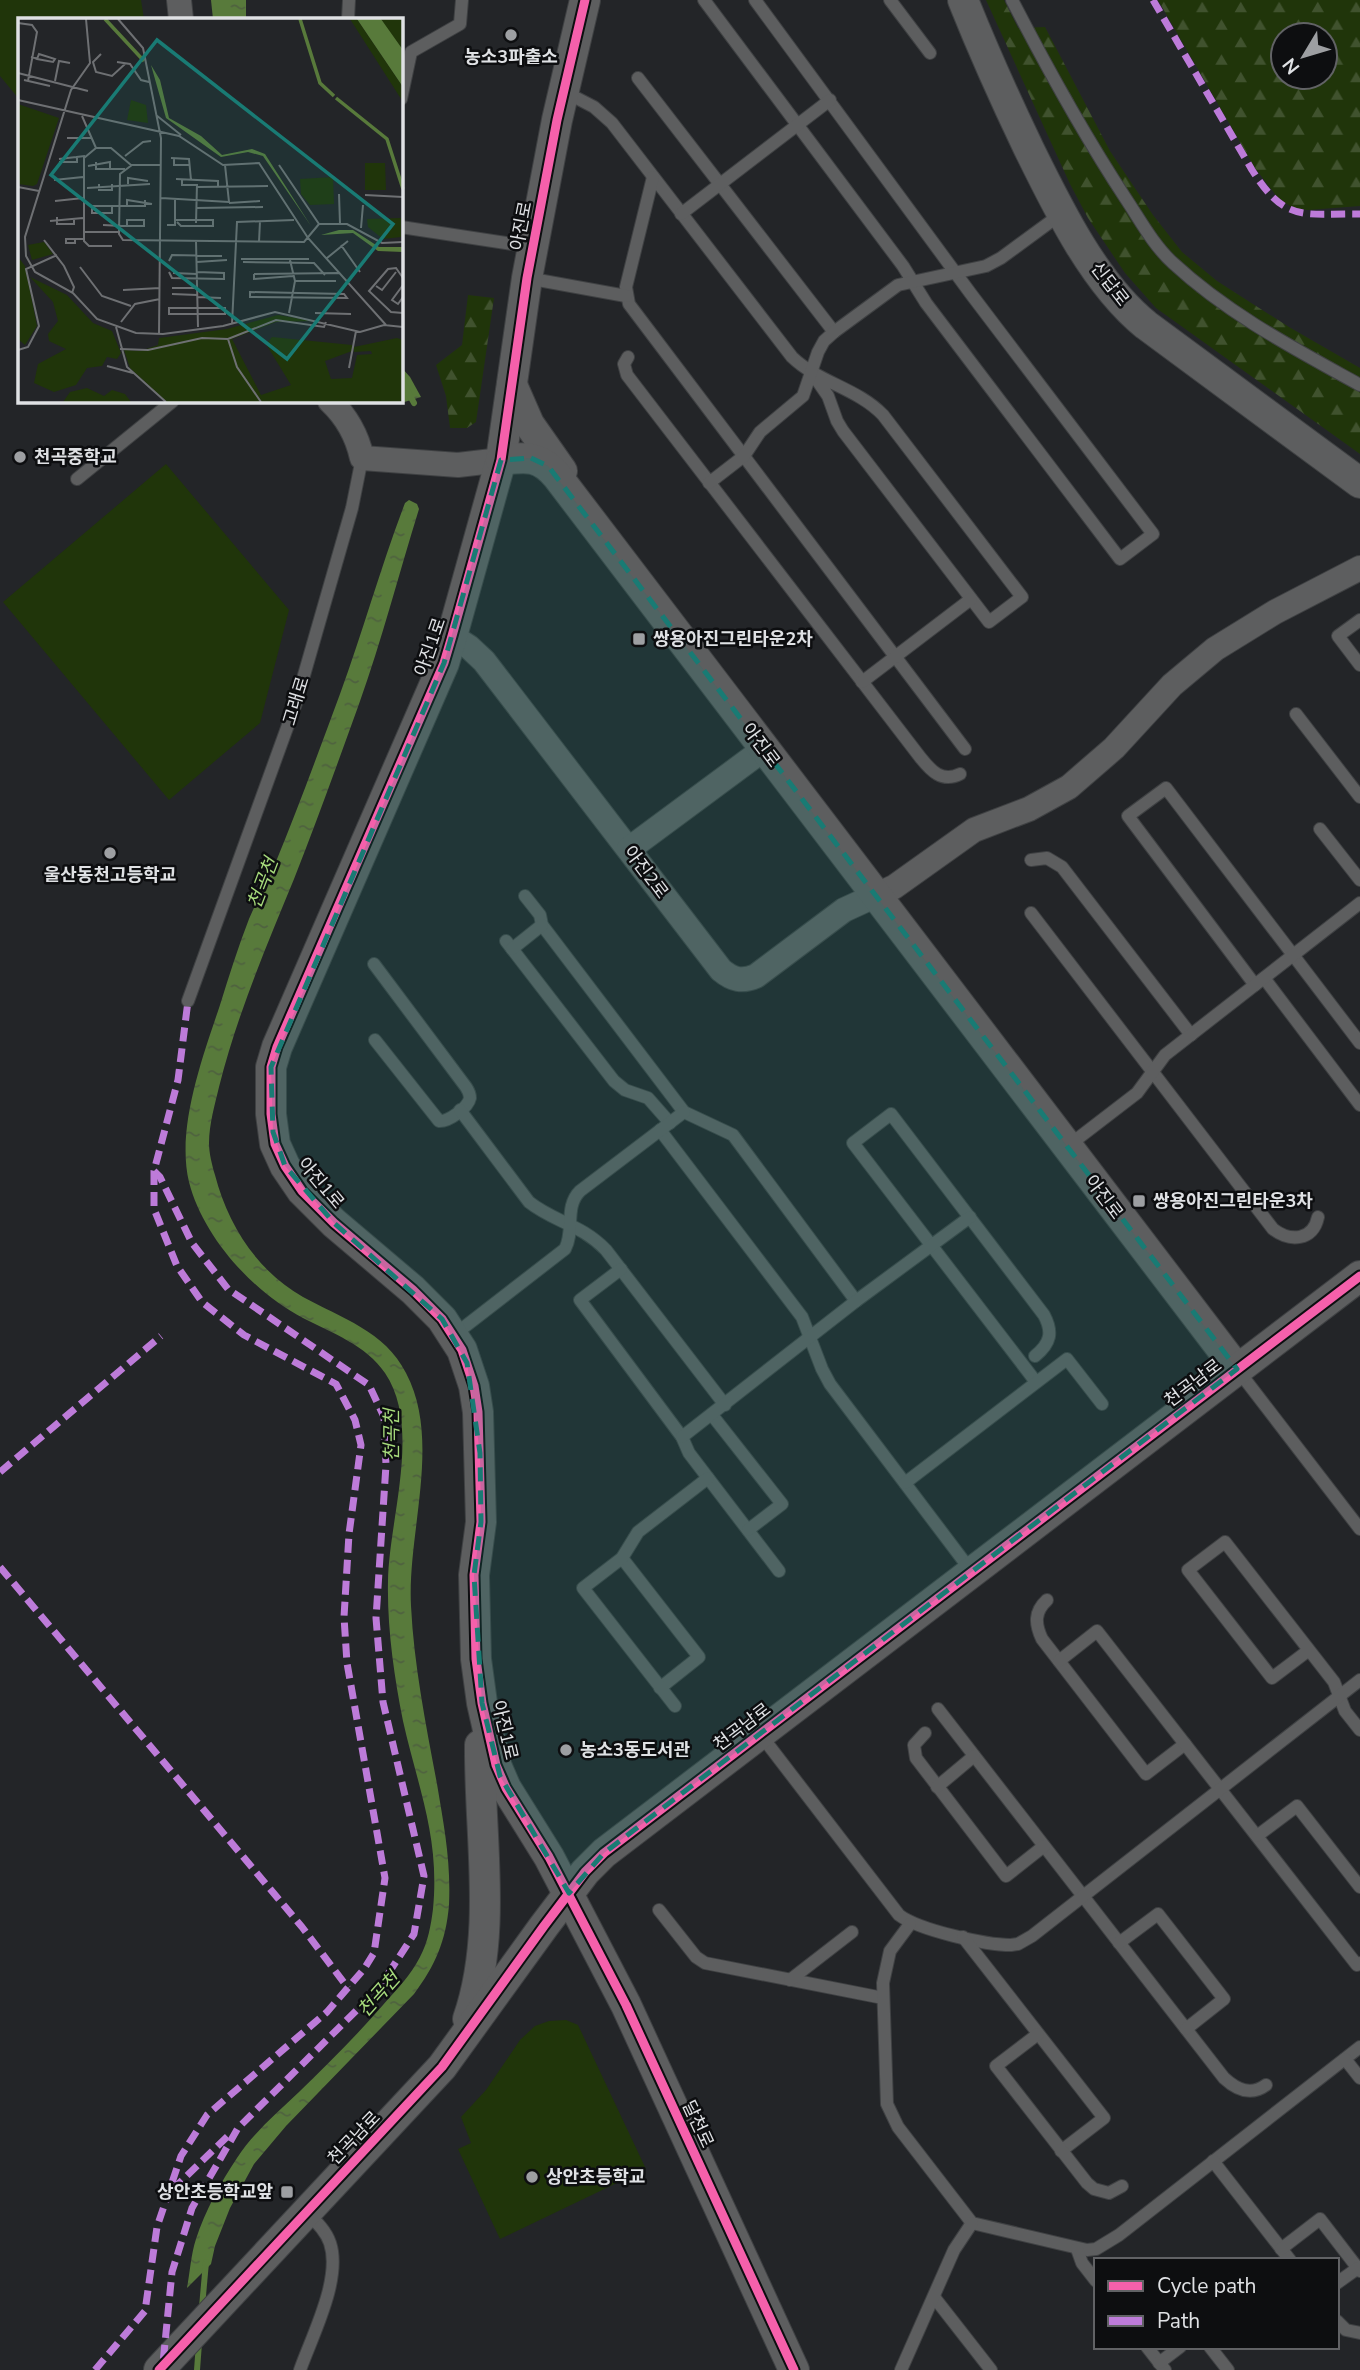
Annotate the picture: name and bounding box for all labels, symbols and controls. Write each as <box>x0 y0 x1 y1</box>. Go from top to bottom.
inset map <box>18 18 402 402</box>
north arrow <box>1269 21 1339 91</box>
marker: 농소3파출소 <box>503 27 519 43</box>
place label: 농소3파출소 <box>464 45 558 69</box>
text: N <box>1277 52 1306 79</box>
street label: 아진로 <box>504 199 538 253</box>
street label: 신답로 <box>1085 257 1135 311</box>
place label: 천곡중학교 <box>34 445 117 469</box>
marker: 천곡중학교 <box>12 449 28 465</box>
street label: 아진1로 <box>409 614 451 680</box>
place label: 쌍용아진그린타운2차 <box>653 627 813 651</box>
marker: 쌍용아진그린타운2차 <box>631 631 647 647</box>
street label: 고래로 <box>277 674 315 728</box>
street label: 아진로 <box>736 718 786 772</box>
street label: 아진2로 <box>618 841 674 903</box>
marker: 울산동천고등학교 <box>102 845 118 861</box>
water label: 천곡천 <box>241 853 285 913</box>
place label: 울산동천고등학교 <box>44 863 176 887</box>
street label: 아진1로 <box>292 1152 350 1214</box>
street label: 아진로 <box>1079 1170 1129 1224</box>
place label: 쌍용아진그린타운3차 <box>1153 1189 1313 1213</box>
marker: 쌍용아진그린타운3차 <box>1131 1193 1147 1209</box>
street label: 천곡남로 <box>1159 1353 1227 1413</box>
water label: 천곡천 <box>379 1407 405 1461</box>
street label: 천곡남로 <box>708 1697 776 1757</box>
street label: 아진1로 <box>487 1698 523 1762</box>
place label: 농소3동도서관 <box>580 1738 691 1762</box>
marker: 농소3동도서관 <box>558 1742 574 1758</box>
water label: 천곡천 <box>352 1965 407 2023</box>
street label: 달천로 <box>677 2096 719 2152</box>
street label: 천곡남로 <box>322 2106 386 2170</box>
place label: 상안초등학교 <box>546 2165 645 2189</box>
marker: 상안초등학교 <box>524 2169 540 2185</box>
place label: 상안초등학교앞 <box>157 2180 273 2204</box>
marker: 상안초등학교앞 <box>279 2184 295 2200</box>
legend <box>1094 2258 1339 2349</box>
text: Cycle path <box>1157 2272 1256 2300</box>
text: Path <box>1157 2307 1200 2335</box>

